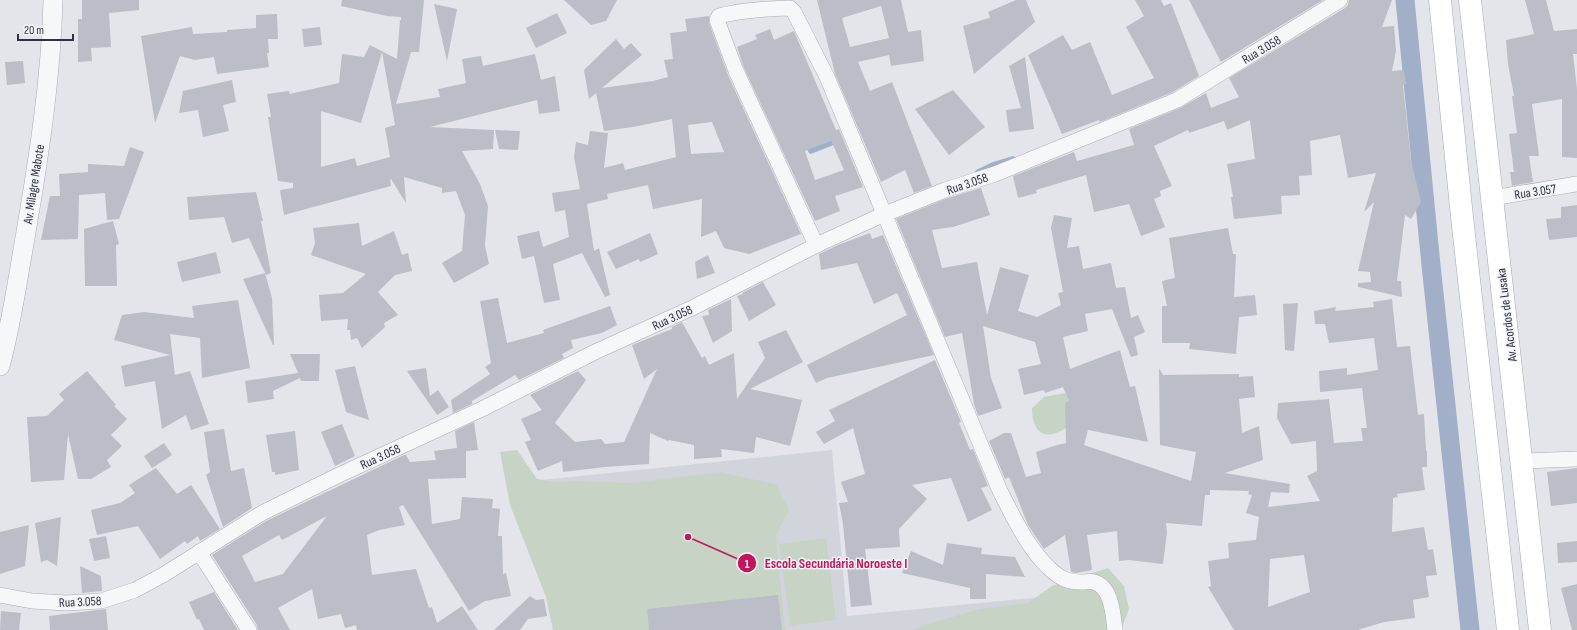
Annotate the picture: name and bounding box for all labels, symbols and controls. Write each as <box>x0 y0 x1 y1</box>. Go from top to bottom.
scale bar <box>18 16 73 42</box>
text: 20 m <box>24 23 44 38</box>
street label: Rua 3.058 <box>1239 32 1284 68</box>
street label: Av. Milagre Mabote <box>20 143 48 226</box>
street label: Rua 3.058 <box>945 169 990 198</box>
street label: Rua 3.057 <box>1513 181 1558 203</box>
street label: Av. Acordos de Lusaka <box>1493 267 1521 364</box>
street label: Rua 3.058 <box>650 301 695 334</box>
street label: Rua 3.058 <box>358 440 403 473</box>
callout: Escola Secundária Noroeste I <box>737 550 915 576</box>
text: Escola Secundária Noroeste I <box>765 555 907 572</box>
text: 1 <box>745 557 750 572</box>
street label: Rua 3.058 <box>58 593 102 611</box>

